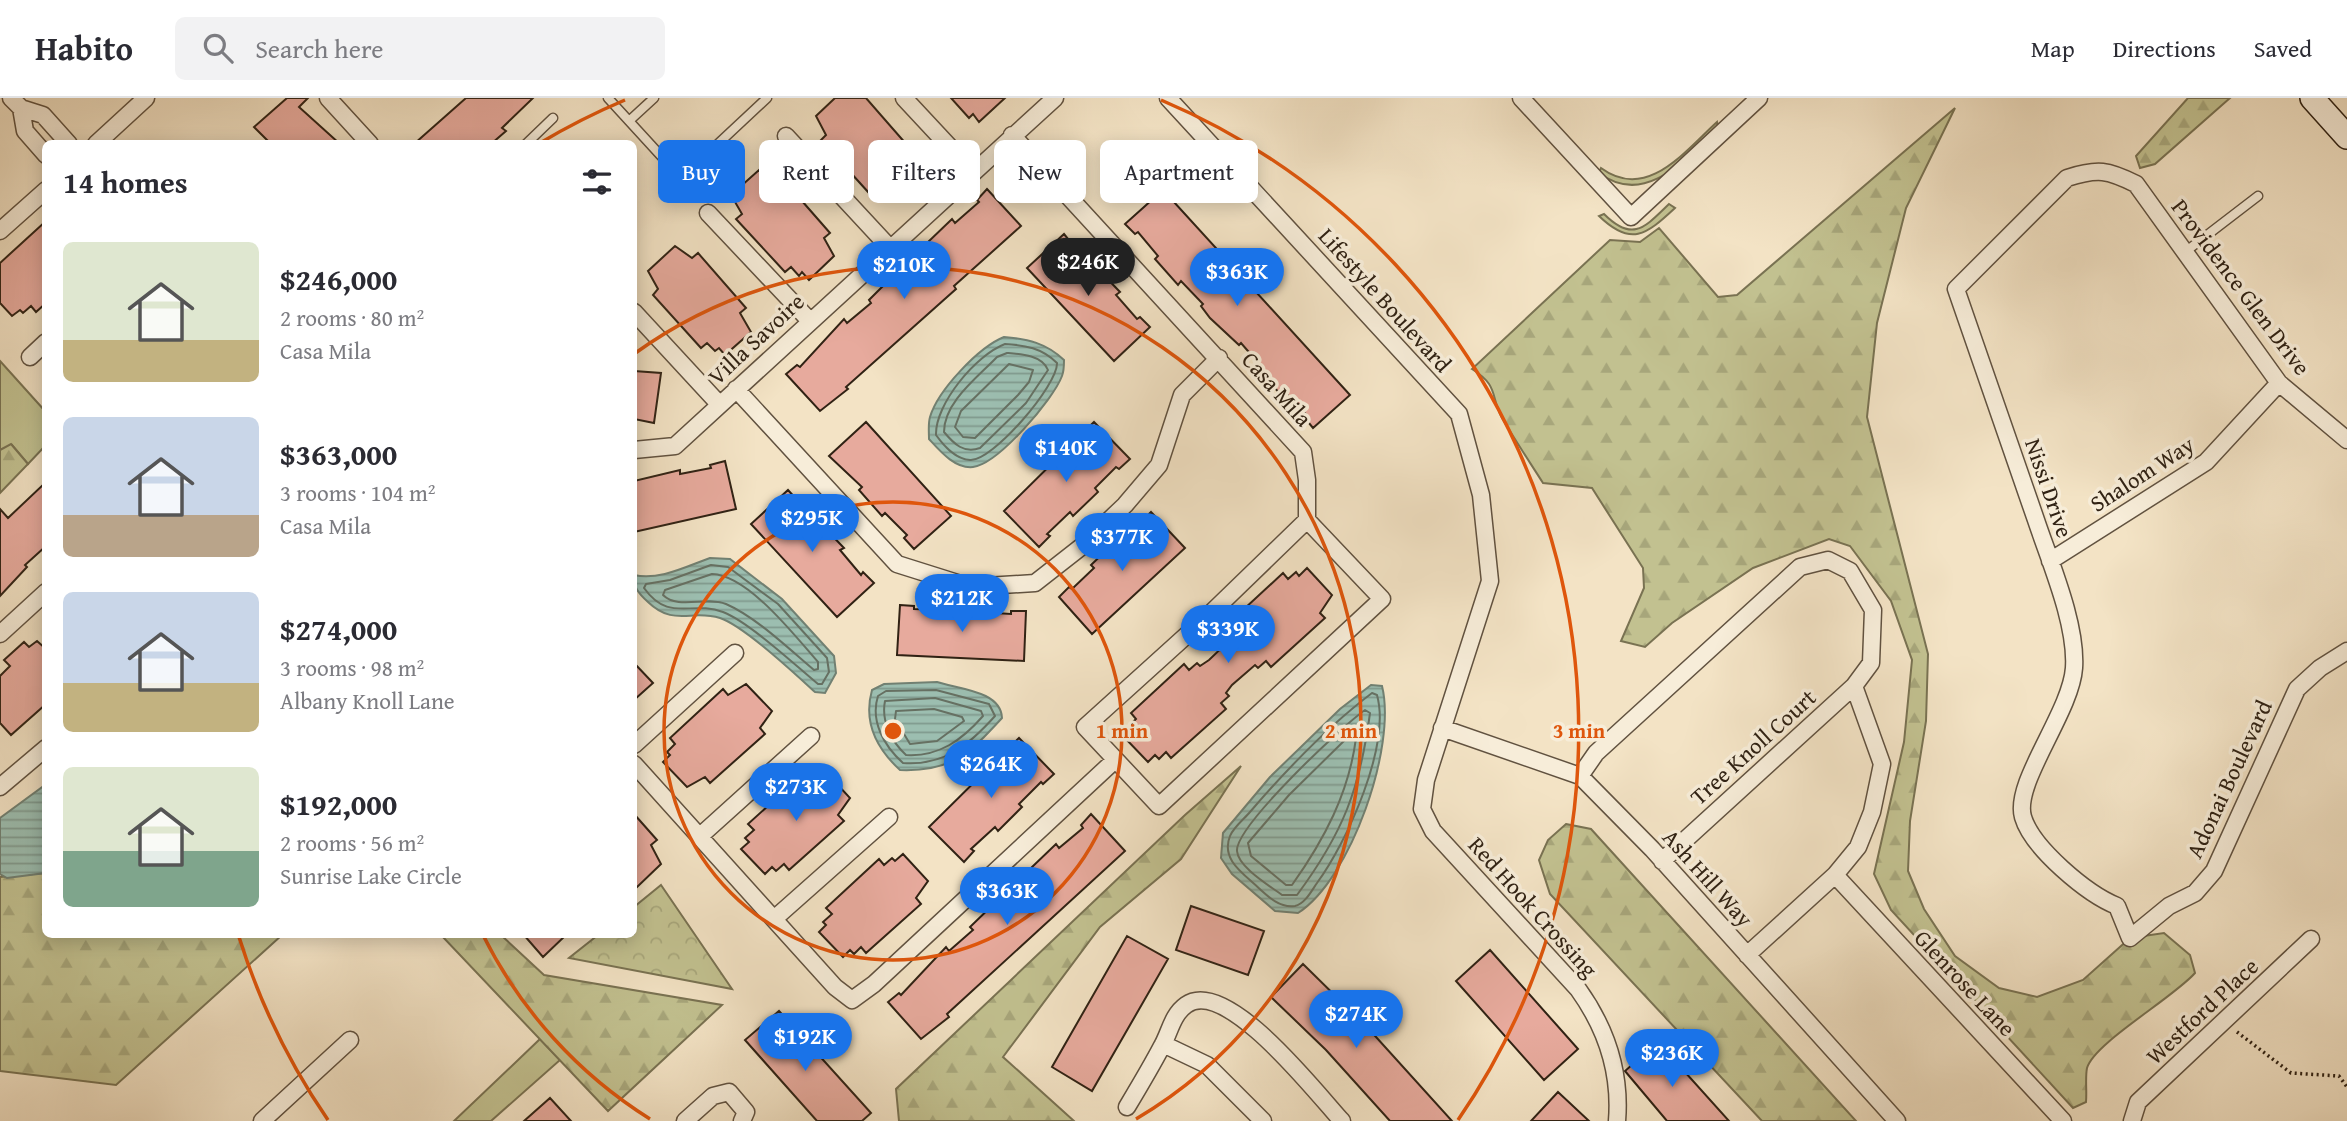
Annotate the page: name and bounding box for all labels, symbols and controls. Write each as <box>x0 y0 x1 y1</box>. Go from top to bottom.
search box <box>175 17 665 80</box>
text: Habito <box>35 24 133 72</box>
icon: search <box>199 29 237 67</box>
text: Search here <box>255 29 383 68</box>
text: Map <box>2031 31 2075 66</box>
text: Directions <box>2113 31 2216 66</box>
text: Saved <box>2254 31 2312 66</box>
chip: Buy <box>658 140 745 203</box>
chip: Rent <box>759 140 854 203</box>
chip: Filters <box>868 140 980 203</box>
chip: New <box>994 140 1086 203</box>
chip: Apartment <box>1100 140 1258 203</box>
text: 14 homes <box>63 160 188 204</box>
icon: filters <box>578 163 616 201</box>
street label: Providence Glen Drive <box>2164 192 2319 382</box>
street label: Lifestyle Boulevard <box>1311 220 1460 380</box>
pin: $246K <box>1039 238 1137 298</box>
pin: $210K <box>855 242 953 301</box>
text: $246K <box>1057 244 1119 277</box>
text: $210K <box>873 247 935 280</box>
pin: $363K <box>1188 248 1286 308</box>
text: $363K <box>1206 254 1268 287</box>
text: $246,000 <box>280 257 397 301</box>
icon: home <box>119 270 203 354</box>
street label: Villa Savoire <box>700 285 811 392</box>
text: 2 rooms · 80 m² <box>280 301 424 334</box>
text: Casa Mila <box>280 334 371 367</box>
street label: Casa Mila <box>1235 344 1320 434</box>
pin: $140K <box>1017 424 1115 484</box>
street label: Shalom Way <box>2083 427 2201 520</box>
text: $140K <box>1035 430 1097 463</box>
text: $363,000 <box>280 432 397 476</box>
street label: Nissi Drive <box>2017 434 2082 542</box>
icon: home <box>119 445 203 529</box>
text: 3 rooms · 104 m² <box>280 476 435 509</box>
pin: $295K <box>763 494 861 554</box>
text: $295K <box>781 500 843 533</box>
text: Casa Mila <box>280 509 371 542</box>
pin: $377K <box>1073 514 1171 573</box>
text: $377K <box>1091 519 1153 552</box>
pin: $212K <box>913 574 1011 634</box>
text: $212K <box>931 580 993 613</box>
pin: $339K <box>1179 606 1277 665</box>
text: $274,000 <box>280 607 397 651</box>
text: $339K <box>1197 611 1259 644</box>
icon: home <box>119 620 203 704</box>
text: 3 rooms · 98 m² <box>280 651 424 684</box>
street label: Tree Knoll Court <box>1682 681 1823 812</box>
text: Albany Knoll Lane <box>280 684 455 717</box>
street label: Adonai Boulevard <box>2177 694 2280 863</box>
text: 1 min <box>1096 715 1149 746</box>
text: 2 min <box>1325 715 1378 746</box>
text: 3 min <box>1553 715 1606 746</box>
centre of rings <box>881 719 905 743</box>
pin: $264K <box>942 740 1040 800</box>
text: $264K <box>960 746 1022 779</box>
pin: $273K <box>747 764 845 823</box>
text: $273K <box>765 769 827 802</box>
text: $192,000 <box>280 782 397 826</box>
icon: home <box>119 795 203 879</box>
street label: Ash Hill Way <box>1655 821 1762 934</box>
text: 2 rooms · 56 m² <box>280 826 424 859</box>
street label: Red Hook Crossing <box>1461 829 1606 985</box>
text: Sunrise Lake Circle <box>280 859 462 892</box>
pin: $363K <box>958 868 1056 927</box>
text: $363K <box>976 873 1038 906</box>
street label: Glenrose Lane <box>1907 922 2024 1043</box>
street label: Westford Place <box>2138 950 2265 1071</box>
pin: $274K <box>1307 990 1405 1050</box>
text: $274K <box>1325 996 1387 1029</box>
pin: $192K <box>756 1014 854 1073</box>
text: $192K <box>774 1019 836 1052</box>
pin: $236K <box>1623 1030 1721 1089</box>
text: $236K <box>1641 1035 1703 1068</box>

